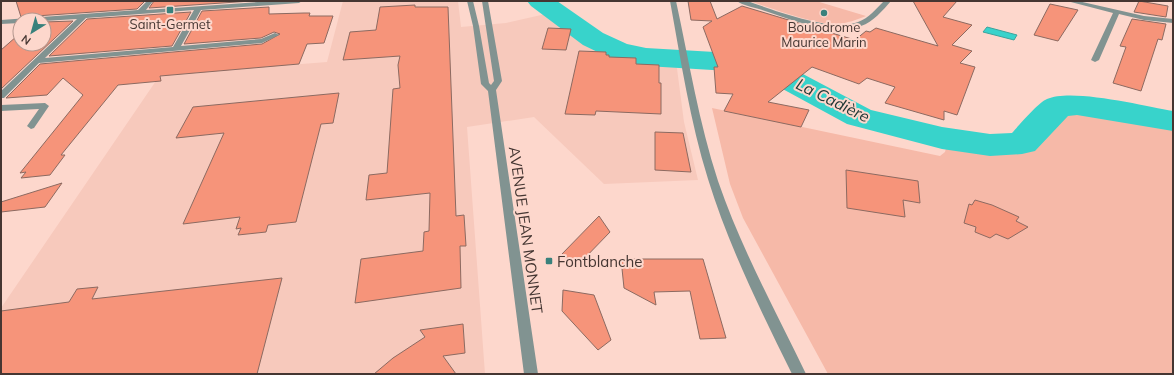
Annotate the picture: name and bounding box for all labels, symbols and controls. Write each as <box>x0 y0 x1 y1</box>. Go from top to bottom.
marker: Saint-Germet <box>165 5 175 15</box>
marker: Boulodrome Maurice Marin <box>819 8 829 18</box>
north arrow <box>12 12 52 52</box>
place label: Saint-Germet <box>130 16 211 32</box>
place label: Boulodrome Maurice Marin <box>781 19 867 50</box>
text: N <box>18 32 34 48</box>
water label: La Cadière <box>793 74 873 126</box>
street label: AVENUE JEAN MONNET <box>505 145 547 315</box>
place label: Fontblanche <box>557 252 643 271</box>
marker: Fontblanche <box>544 256 554 266</box>

